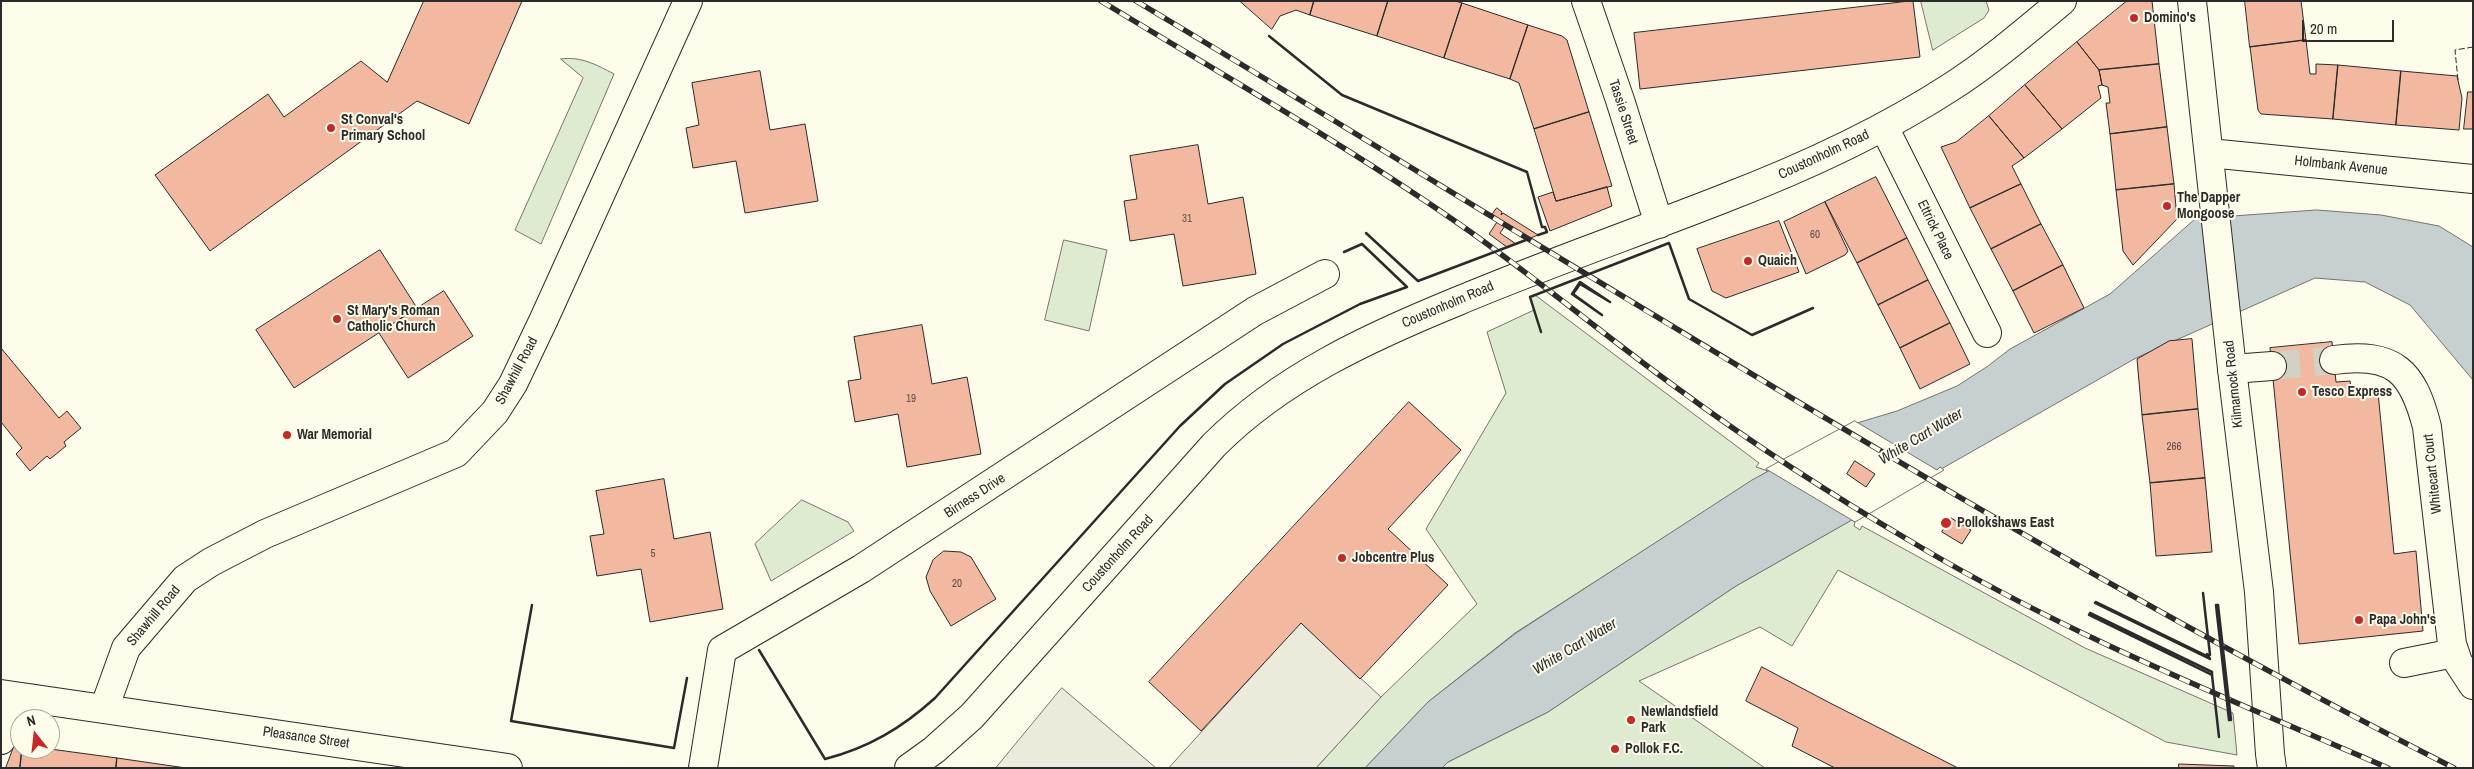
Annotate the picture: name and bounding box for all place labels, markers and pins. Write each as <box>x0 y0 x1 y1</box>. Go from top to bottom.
place label: Domino's <box>2144 10 2196 26</box>
marker: Domino's <box>2128 12 2140 24</box>
place label: St Conval's Primary School <box>341 112 425 144</box>
marker: St Conval's Primary School <box>325 122 337 134</box>
place label: The Dapper Mongoose <box>2177 190 2240 222</box>
marker: The Dapper Mongoose <box>2161 200 2173 212</box>
place label: Quaich <box>1758 253 1797 269</box>
marker: Quaich <box>1742 255 1754 267</box>
place label: St Mary's Roman Catholic Church <box>347 303 440 336</box>
marker: St Mary's Roman Catholic Church <box>331 313 343 325</box>
place label: Tesco Express <box>2312 384 2392 400</box>
marker: Tesco Express <box>2296 386 2308 398</box>
place label: War Memorial <box>297 427 372 443</box>
marker: War Memorial <box>281 429 293 441</box>
place label: Pollokshaws East <box>1957 515 2054 531</box>
marker: Pollokshaws East <box>1939 516 1953 530</box>
place label: Jobcentre Plus <box>1352 550 1434 566</box>
marker: Jobcentre Plus <box>1336 552 1348 564</box>
place label: Papa John's <box>2369 612 2436 628</box>
marker: Papa John's <box>2353 614 2365 626</box>
place label: Newlandsfield Park <box>1641 704 1718 736</box>
marker: Newlandsfield Park <box>1625 714 1637 726</box>
place label: Pollok F.C. <box>1625 741 1683 757</box>
marker: Pollok F.C. <box>1609 743 1621 755</box>

